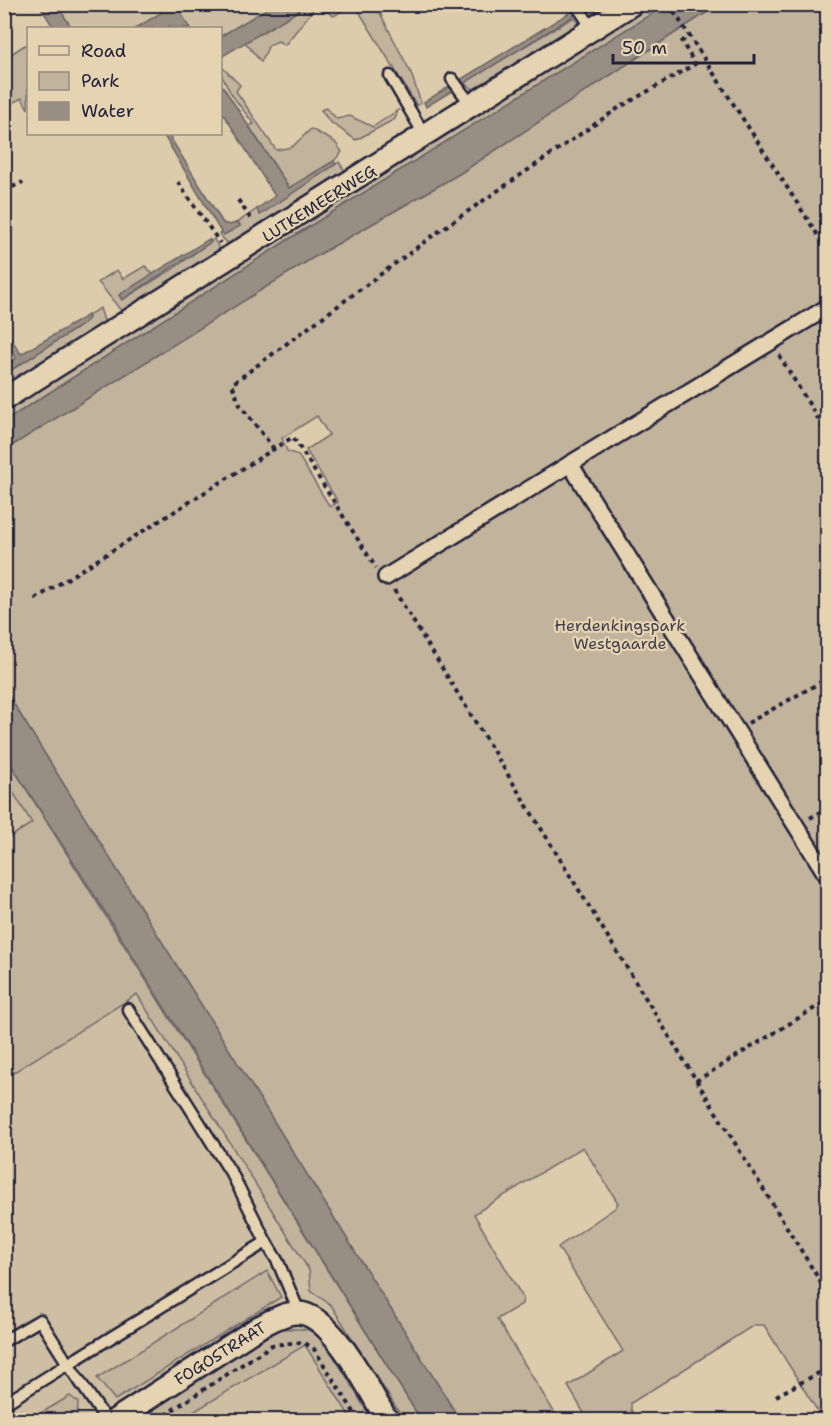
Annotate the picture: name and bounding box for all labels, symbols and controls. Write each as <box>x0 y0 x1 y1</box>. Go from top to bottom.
legend <box>27 27 222 135</box>
scale bar <box>613 27 754 65</box>
text: 50 m <box>622 36 667 60</box>
text: Road <box>81 39 126 63</box>
text: Park <box>81 69 120 93</box>
text: Water <box>81 99 134 123</box>
street label: LUTKEMEERWEG <box>258 160 380 247</box>
park label: Herdenkingspark Westgaarde <box>555 615 685 654</box>
street label: FOGOSTRAAT <box>171 1317 270 1390</box>

